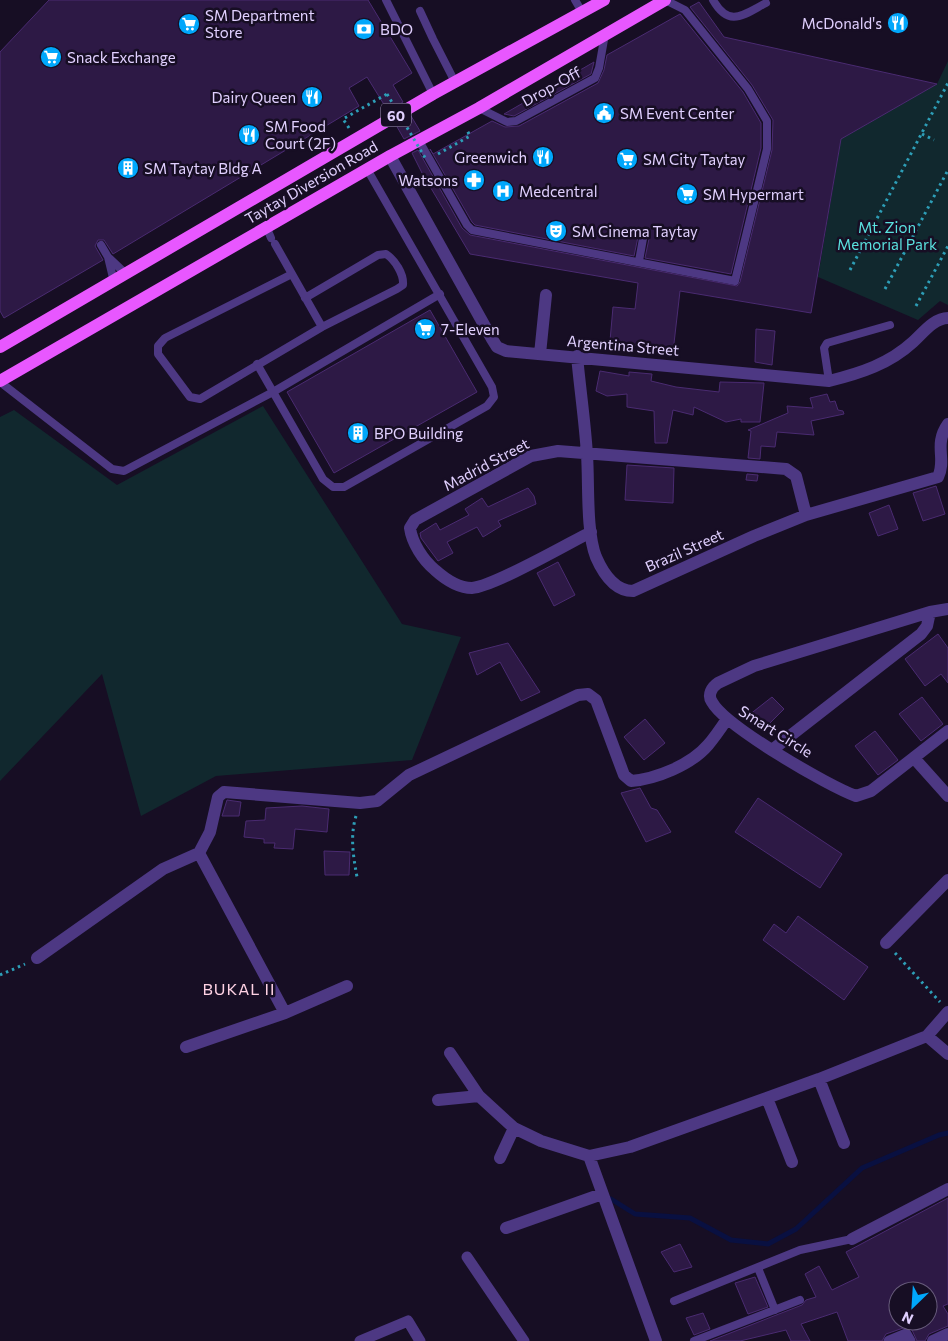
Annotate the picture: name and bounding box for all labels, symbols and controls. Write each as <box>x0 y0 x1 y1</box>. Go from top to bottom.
place label: SM Department Store <box>205 6 315 41</box>
restaurant icon: McDonald's <box>886 11 910 35</box>
supermarket icon: SM Department Store <box>177 12 201 36</box>
place label: McDonald's <box>801 14 882 32</box>
bank icon: BDO <box>352 17 376 41</box>
place label: BDO <box>380 20 413 38</box>
supermarket icon: Snack Exchange <box>39 45 63 69</box>
place label: Snack Exchange <box>67 48 176 66</box>
street label: Drop-Off <box>518 62 584 110</box>
restaurant icon: Dairy Queen <box>300 85 324 109</box>
place label: Dairy Queen <box>212 88 296 106</box>
public building icon: SM Event Center <box>592 101 616 125</box>
road number: 60 <box>381 104 411 126</box>
place label: SM Event Center <box>620 104 734 122</box>
place label: SM Food Court (2F) <box>265 117 336 152</box>
restaurant icon: SM Food Court (2F) <box>237 123 261 147</box>
street label: Taytay Diversion Road <box>241 137 381 227</box>
restaurant icon: Greenwich <box>531 145 555 169</box>
supermarket icon: SM City Taytay <box>615 147 639 171</box>
place label: Greenwich <box>454 148 527 166</box>
place label: SM City Taytay <box>643 150 746 168</box>
building icon: SM Taytay Bldg A <box>116 156 140 180</box>
place label: SM Taytay Bldg A <box>144 159 262 177</box>
pharmacy icon: Watsons <box>462 168 486 192</box>
place label: Watsons <box>398 171 458 189</box>
hospital icon: Medcentral <box>491 179 515 203</box>
place label: Medcentral <box>519 182 597 200</box>
supermarket icon: SM Hypermart <box>675 182 699 206</box>
place label: SM Hypermart <box>703 185 804 203</box>
park label: Mt. Zion Memorial Park <box>837 218 937 253</box>
theatre icon: SM Cinema Taytay <box>544 219 568 243</box>
place label: SM Cinema Taytay <box>572 222 698 240</box>
supermarket icon: 7-Eleven <box>413 317 437 341</box>
place label: 7-Eleven <box>441 320 500 338</box>
street label: Argentina Street <box>566 331 680 359</box>
building icon: BPO Building <box>346 421 370 445</box>
place label: BPO Building <box>374 424 463 442</box>
street label: Madrid Street <box>440 434 532 494</box>
street label: Brazil Street <box>642 525 726 575</box>
street label: Smart Circle <box>736 701 816 761</box>
district label: BUKAL II <box>203 979 275 998</box>
north arrow <box>888 1281 938 1331</box>
text: N <box>899 1308 916 1328</box>

